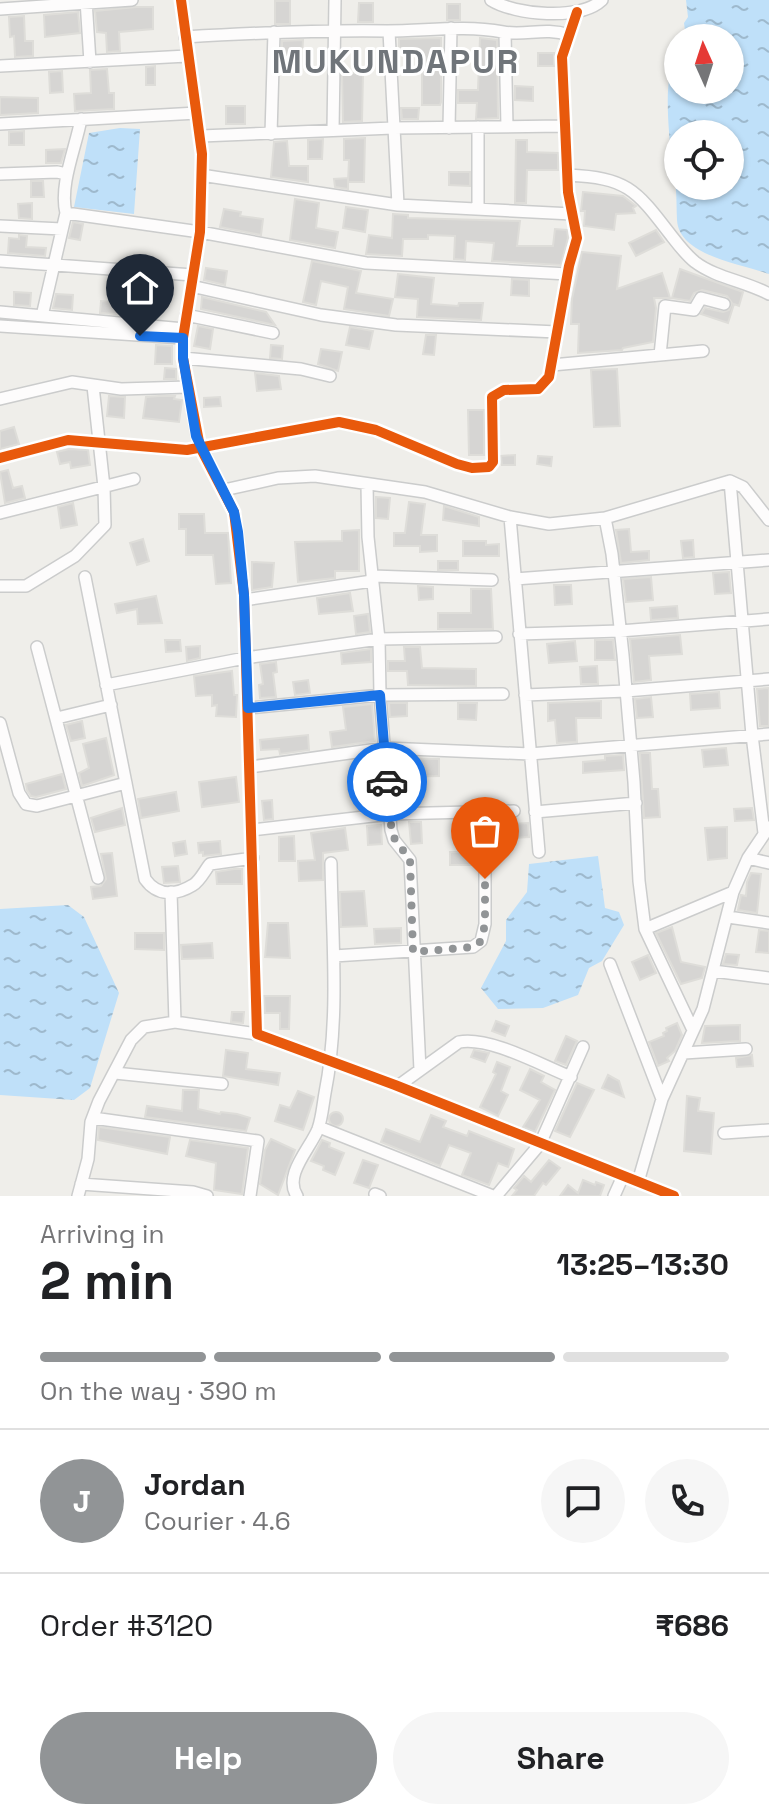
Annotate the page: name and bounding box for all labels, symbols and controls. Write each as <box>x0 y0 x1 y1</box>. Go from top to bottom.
north arrow <box>664 24 744 104</box>
map controls <box>664 24 744 200</box>
district label: MUKUNDAPUR <box>272 40 520 83</box>
button: locate <box>664 120 744 200</box>
pin <box>106 254 174 336</box>
icon: home <box>118 266 162 310</box>
courier <box>347 742 427 822</box>
icon: car <box>365 760 409 804</box>
pin <box>451 797 519 879</box>
icon: bag <box>463 809 507 853</box>
text: Arriving in <box>40 1217 164 1251</box>
text: 13:25–13:30 <box>557 1245 729 1284</box>
text: 2 min <box>40 1248 174 1314</box>
text: On the way · 390 m <box>40 1374 277 1408</box>
button: chat <box>541 1459 625 1543</box>
button: phone <box>645 1459 729 1543</box>
text: Jordan <box>144 1465 246 1504</box>
text: J <box>73 1482 91 1521</box>
text: Courier · 4.6 <box>144 1504 291 1538</box>
text: Order #3120 <box>40 1606 213 1645</box>
text: ₹686 <box>655 1606 729 1645</box>
button: Help <box>40 1712 377 1804</box>
button: Share <box>393 1712 729 1804</box>

